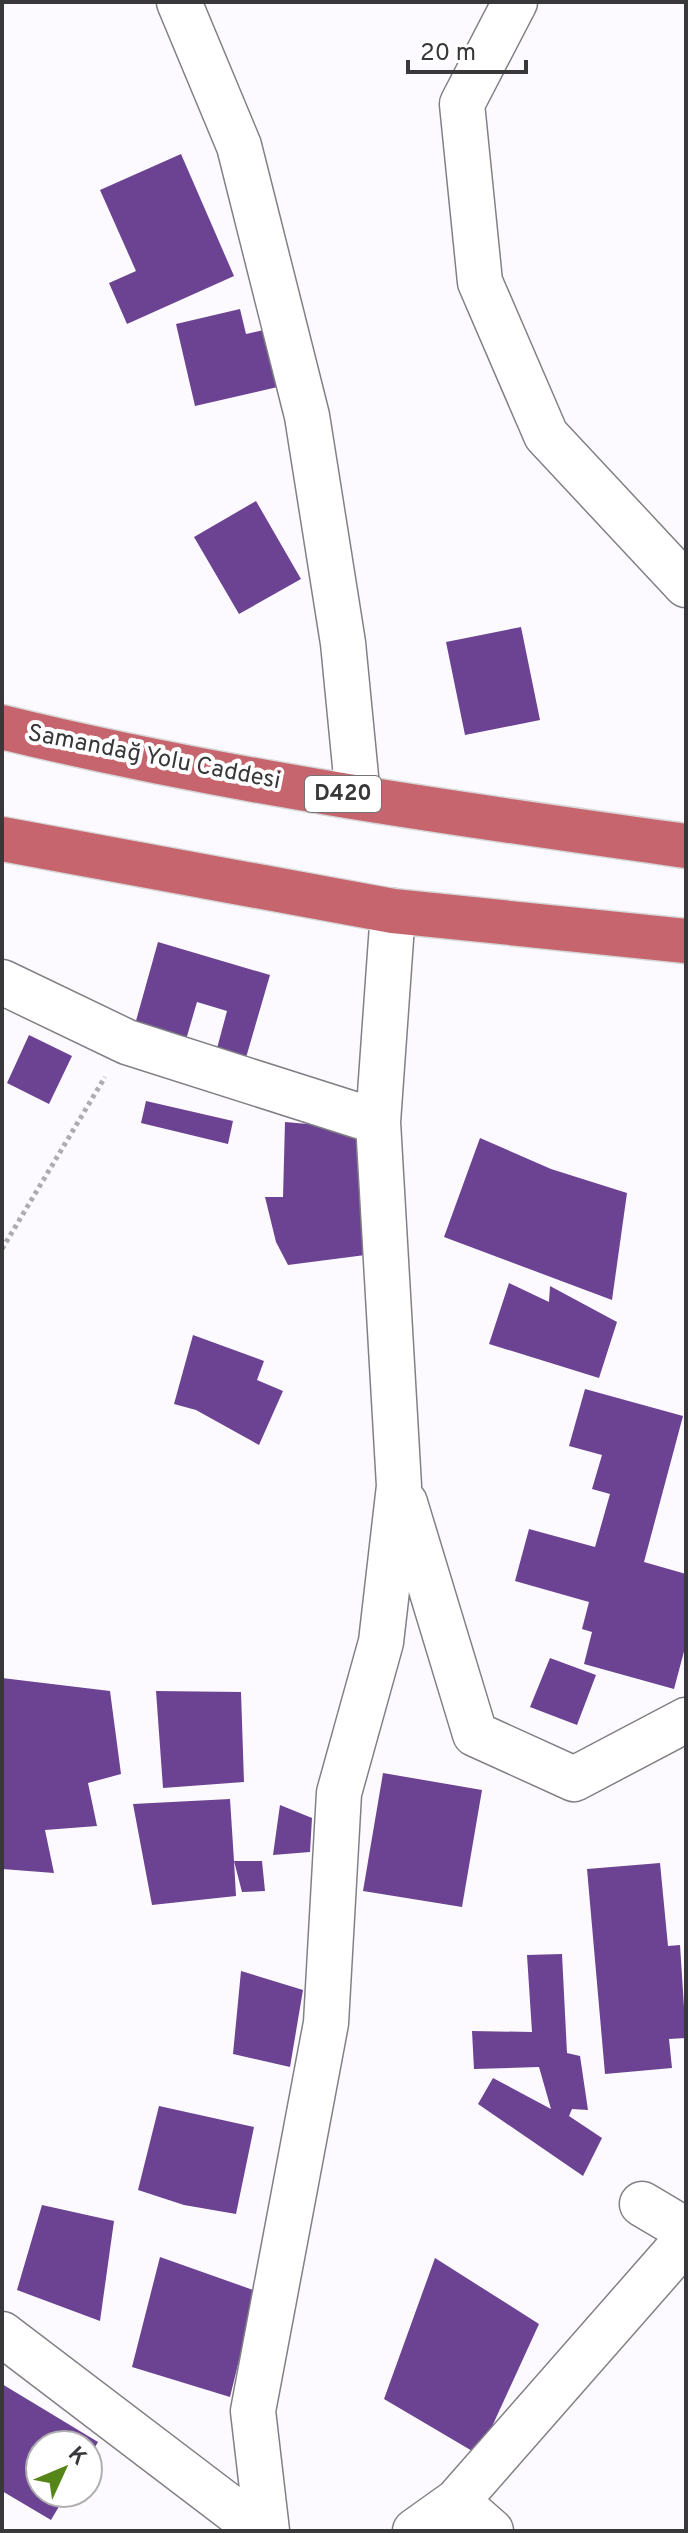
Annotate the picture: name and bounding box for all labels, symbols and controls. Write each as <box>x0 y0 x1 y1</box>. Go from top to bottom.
scale bar <box>408 24 526 74</box>
text: 20 m <box>420 39 476 69</box>
street label: Samandağ Yolu Caddesi <box>25 719 283 797</box>
road number: D420 <box>305 776 381 812</box>
north arrow <box>24 2429 104 2509</box>
text: K <box>61 2442 92 2472</box>

